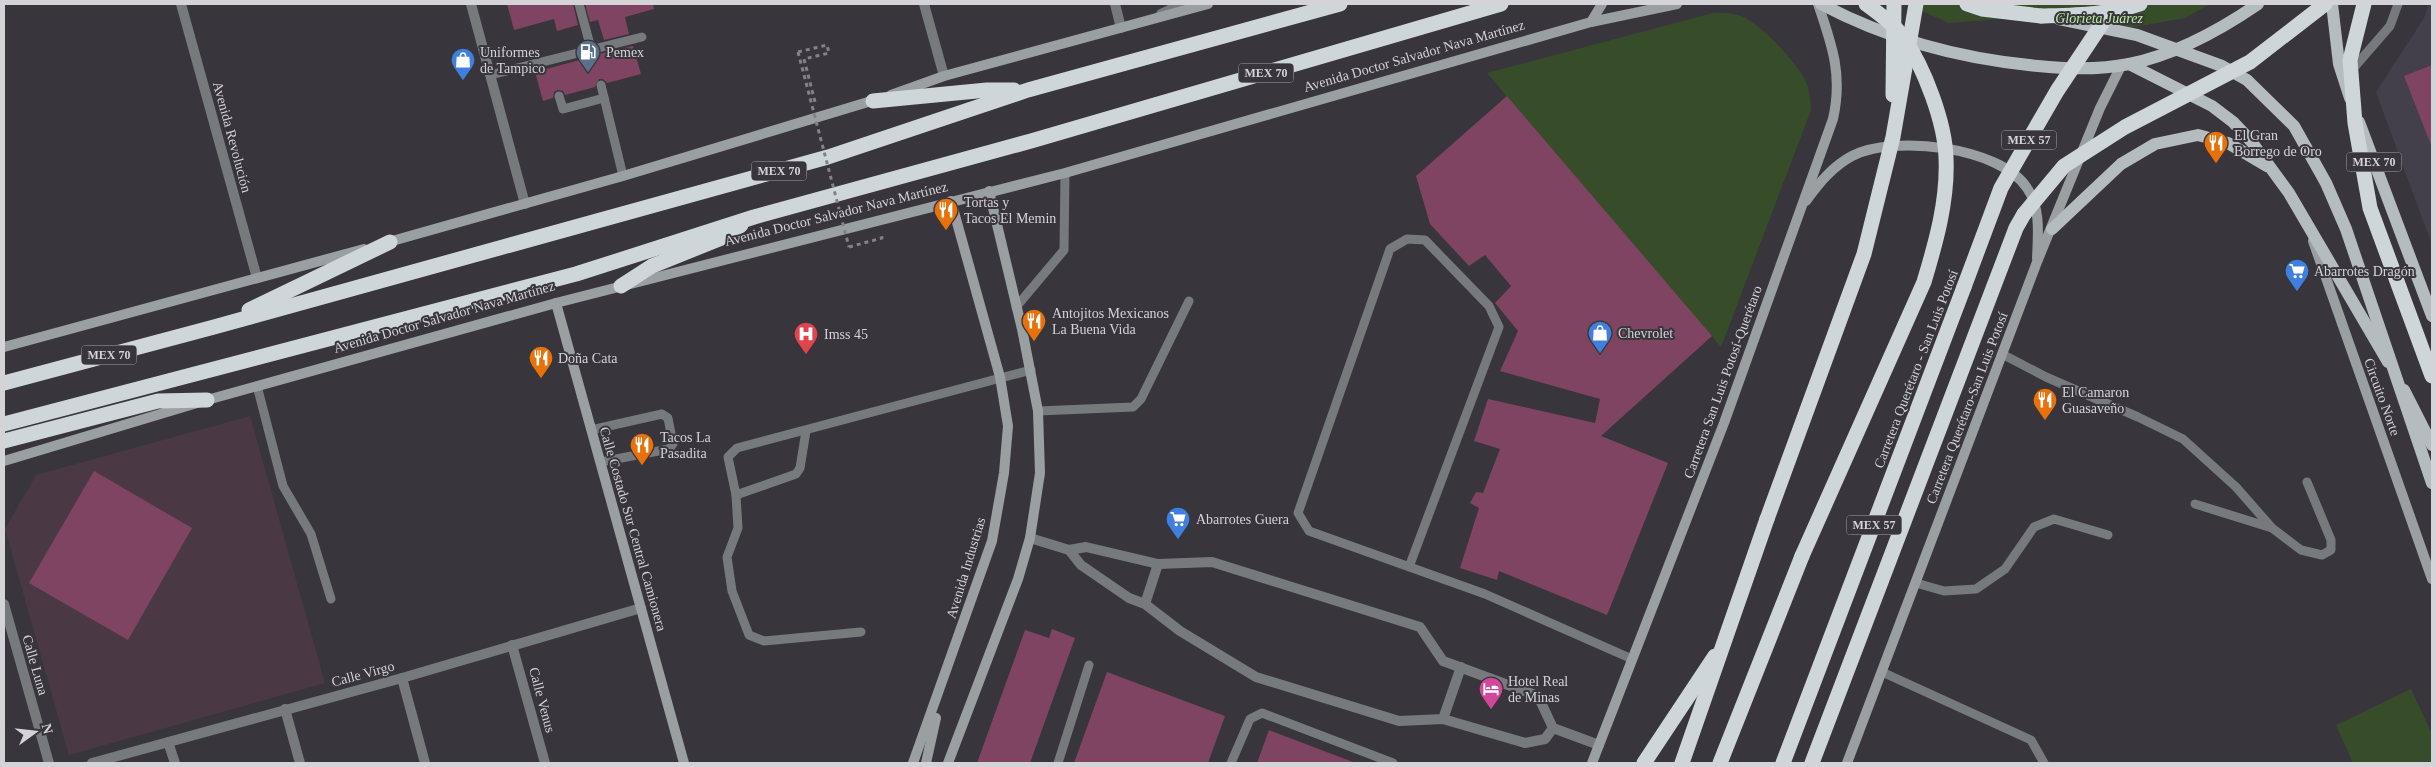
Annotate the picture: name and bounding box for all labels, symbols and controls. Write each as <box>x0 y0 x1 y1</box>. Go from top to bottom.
park label: Glorieta Juárez <box>2055 11 2143 26</box>
street label: Avenida Doctor Salvador Nava Martínez <box>1302 17 1526 95</box>
fuel station icon: Pemex <box>575 39 601 73</box>
place label: Uniformes de Tampico <box>480 45 545 76</box>
place label: Pemex <box>606 45 644 60</box>
shop icon: Uniformes de Tampico <box>450 47 476 81</box>
road number: MEX 70 <box>1238 64 1294 82</box>
street label: Avenida Revolución <box>210 80 254 194</box>
place label: El Gran Borrego de Oro <box>2234 128 2322 159</box>
road number: MEX 57 <box>2002 130 2056 150</box>
restaurant icon: El Gran Borrego de Oro <box>2203 130 2229 164</box>
road number: MEX 70 <box>2346 152 2402 172</box>
road number: MEX 70 <box>752 162 806 180</box>
street label: Avenida Doctor Salvador Nava Martínez <box>723 179 949 249</box>
place label: Tortas y Tacos El Memin <box>964 195 1056 226</box>
restaurant icon: Tortas y Tacos El Memin <box>933 197 959 231</box>
supermarket icon: Abarrotes Dragón <box>2284 258 2310 292</box>
place label: Abarrotes Dragón <box>2314 264 2415 279</box>
street label: Carretera Querétaro - San Luis Potosí <box>1871 268 1961 470</box>
street label: Avenida Doctor Salvador Nava Martínez <box>332 278 556 356</box>
street label: Carretera San Luis Potosí-Querétaro <box>1681 284 1765 480</box>
place label: Antojitos Mexicanos La Buena Vida <box>1052 306 1169 337</box>
restaurant icon: Antojitos Mexicanos La Buena Vida <box>1021 308 1047 342</box>
street label: Carretera Querétaro-San Luis Potosí <box>1923 310 2011 506</box>
shop icon: Chevrolet <box>1587 320 1613 354</box>
hospital icon: Imss 45 <box>793 321 819 355</box>
place label: Chevrolet <box>1618 326 1673 341</box>
place label: Imss 45 <box>824 327 868 342</box>
restaurant icon: Doña Cata <box>528 345 554 379</box>
road number: MEX 70 <box>82 346 136 364</box>
place label: Doña Cata <box>558 351 618 366</box>
street label: Circuito Norte <box>2361 356 2403 438</box>
place label: El Camaron Guasaveño <box>2062 385 2129 416</box>
restaurant icon: El Camaron Guasaveño <box>2032 387 2058 421</box>
street label: Calle Costado Sur Central Camionera <box>597 425 670 633</box>
place label: Tacos La Pasadita <box>660 430 712 461</box>
restaurant icon: Tacos La Pasadita <box>629 432 655 466</box>
supermarket icon: Abarrotes Guera <box>1165 506 1191 540</box>
place label: Abarrotes Guera <box>1196 512 1290 527</box>
street label: Avenida Industrias <box>943 516 989 620</box>
road number: MEX 57 <box>1846 516 1902 534</box>
street label: Calle Luna <box>19 633 51 698</box>
street label: Calle Virgo <box>330 658 396 690</box>
street label: Calle Venus <box>526 666 558 734</box>
place label: Hotel Real de Minas <box>1508 674 1568 705</box>
hotel icon: Hotel Real de Minas <box>1478 676 1504 710</box>
north arrow <box>10 707 60 757</box>
text: N <box>39 722 56 736</box>

